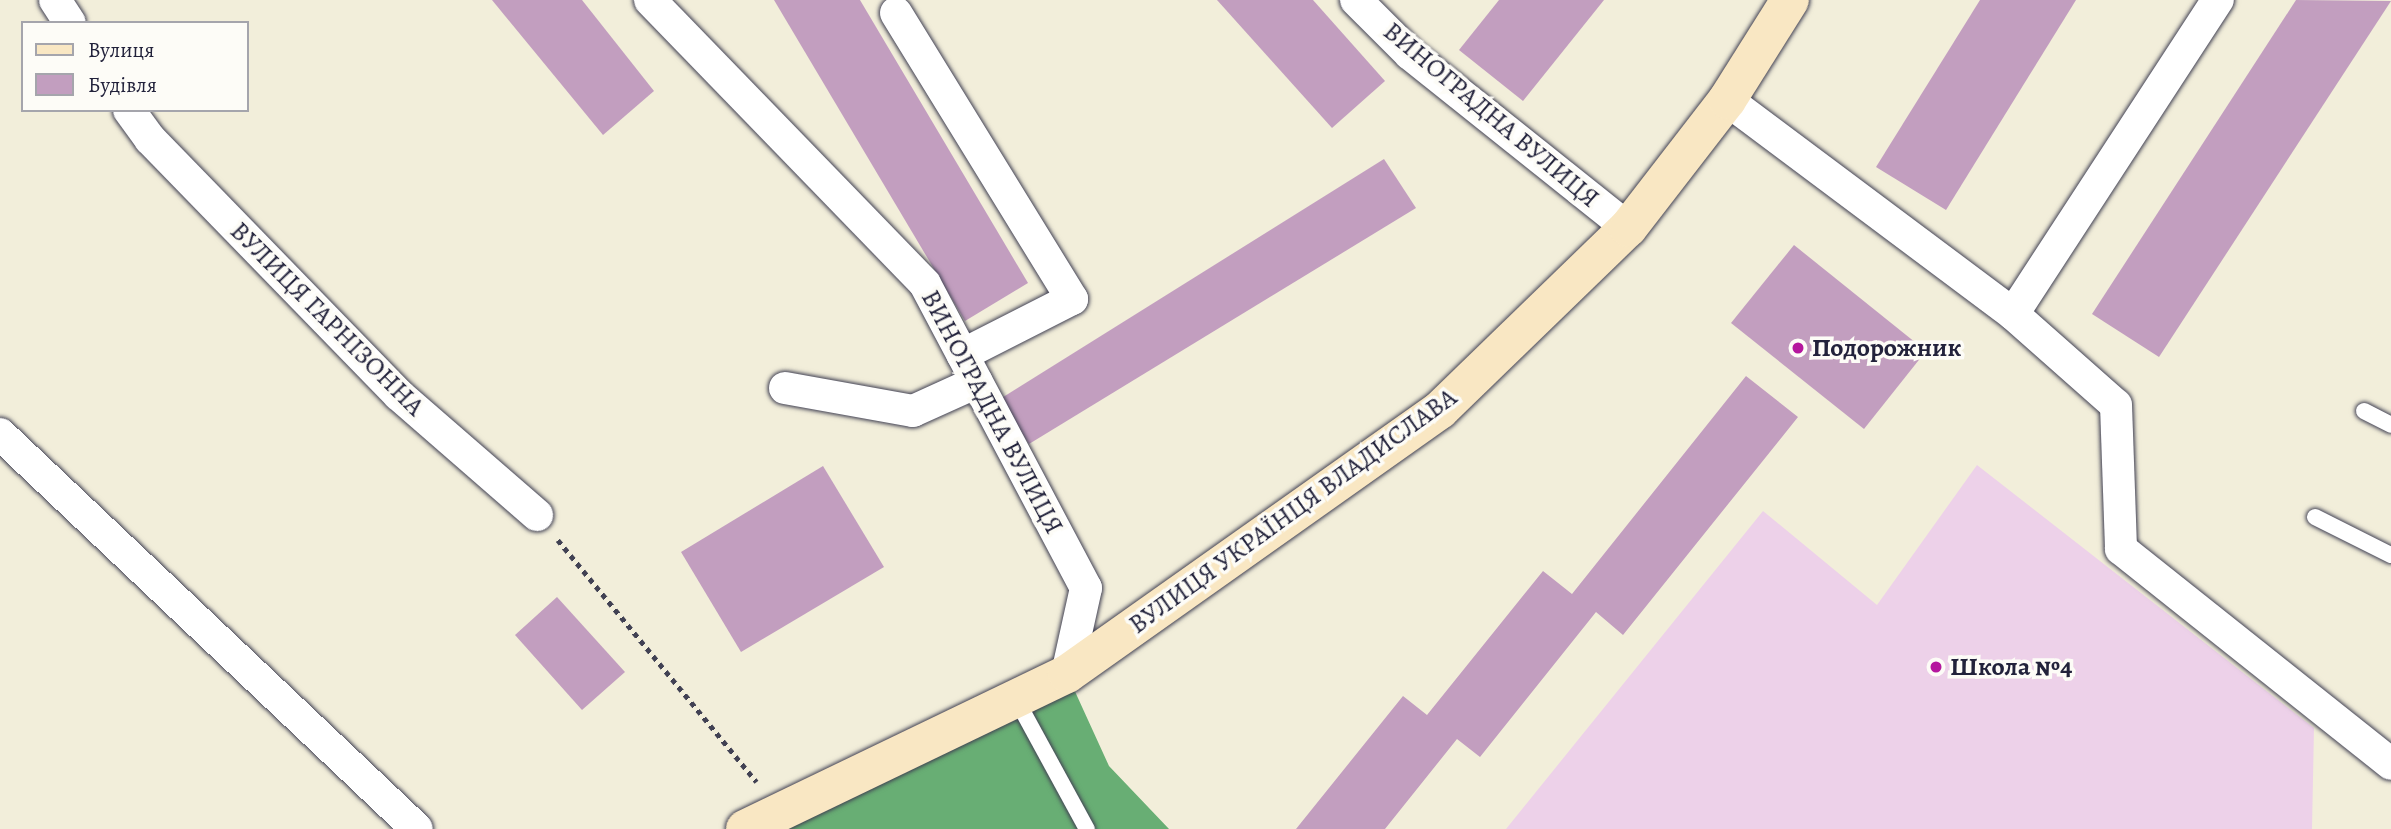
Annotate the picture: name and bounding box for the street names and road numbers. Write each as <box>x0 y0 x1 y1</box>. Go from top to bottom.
street label: ВИНОГРАДНА ВУЛИЦЯ <box>1377 16 1605 214</box>
street label: ВУЛИЦЯ ГАРНІЗОННА <box>224 216 430 422</box>
street label: ВИНОГРАДНА ВУЛИЦЯ <box>914 285 1070 539</box>
street label: ВУЛИЦЯ УКРАЇНЦЯ ВЛАДИСЛАВА <box>1123 382 1463 640</box>

